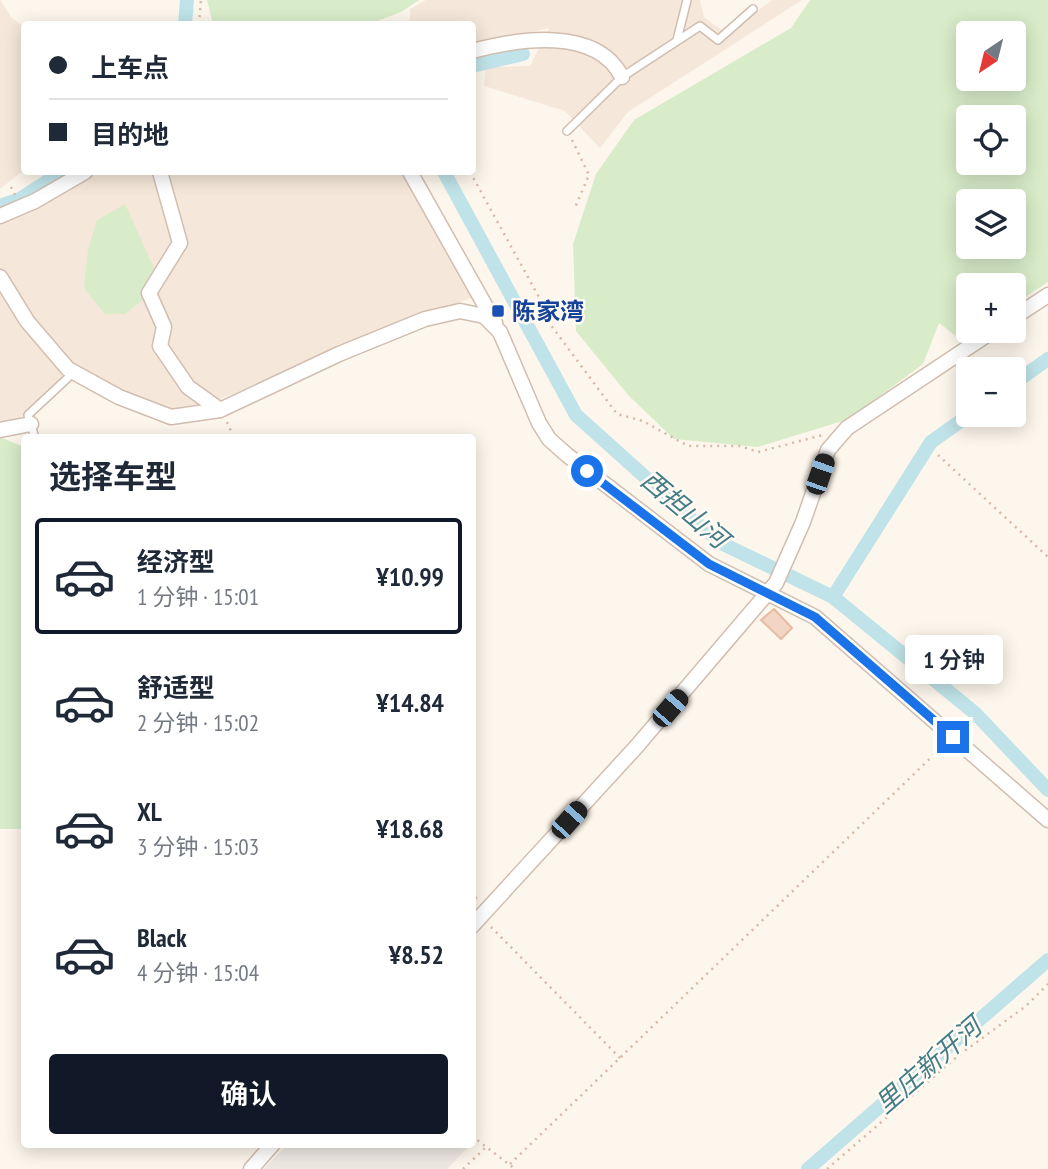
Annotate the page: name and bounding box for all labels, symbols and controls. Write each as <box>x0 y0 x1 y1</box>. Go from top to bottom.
north arrow <box>956 21 1026 91</box>
map controls <box>956 21 1026 427</box>
text: 上车点 <box>91 51 169 84</box>
button: locate <box>956 105 1026 175</box>
text: 目的地 <box>91 118 169 151</box>
button: layers <box>956 189 1026 259</box>
button: + <box>956 273 1026 343</box>
place label: 陈家湾 <box>512 296 584 327</box>
marker: 陈家湾 <box>490 303 506 319</box>
button: − <box>956 357 1026 427</box>
car <box>804 451 837 497</box>
text: 选择车型 <box>49 455 177 497</box>
route start <box>571 455 603 487</box>
water label: 西担山河 <box>635 463 739 558</box>
icon: car <box>53 545 116 608</box>
text: 经济型 <box>137 545 215 578</box>
text: ¥10.99 <box>376 560 444 593</box>
text: 1 分钟 · 15:01 <box>137 582 259 611</box>
callout: 1 分钟 <box>904 636 1002 684</box>
text: 1 分钟 <box>923 645 985 674</box>
icon: car <box>53 671 116 734</box>
text: 舒适型 <box>137 671 215 704</box>
car <box>649 685 692 731</box>
text: ¥14.84 <box>376 686 444 719</box>
text: 2 分钟 · 15:02 <box>137 708 259 737</box>
route end <box>937 721 969 753</box>
text: XL <box>137 795 162 828</box>
icon: car <box>53 797 116 860</box>
car <box>548 797 591 843</box>
text: ¥18.68 <box>376 812 444 845</box>
text: 3 分钟 · 15:03 <box>137 832 259 861</box>
text: Black <box>137 921 187 954</box>
icon: car <box>53 923 116 986</box>
text: ¥8.52 <box>389 938 444 971</box>
text: 4 分钟 · 15:04 <box>137 958 259 987</box>
water label: 里庄新开河 <box>868 1007 992 1120</box>
button: 确认 <box>49 1054 448 1134</box>

